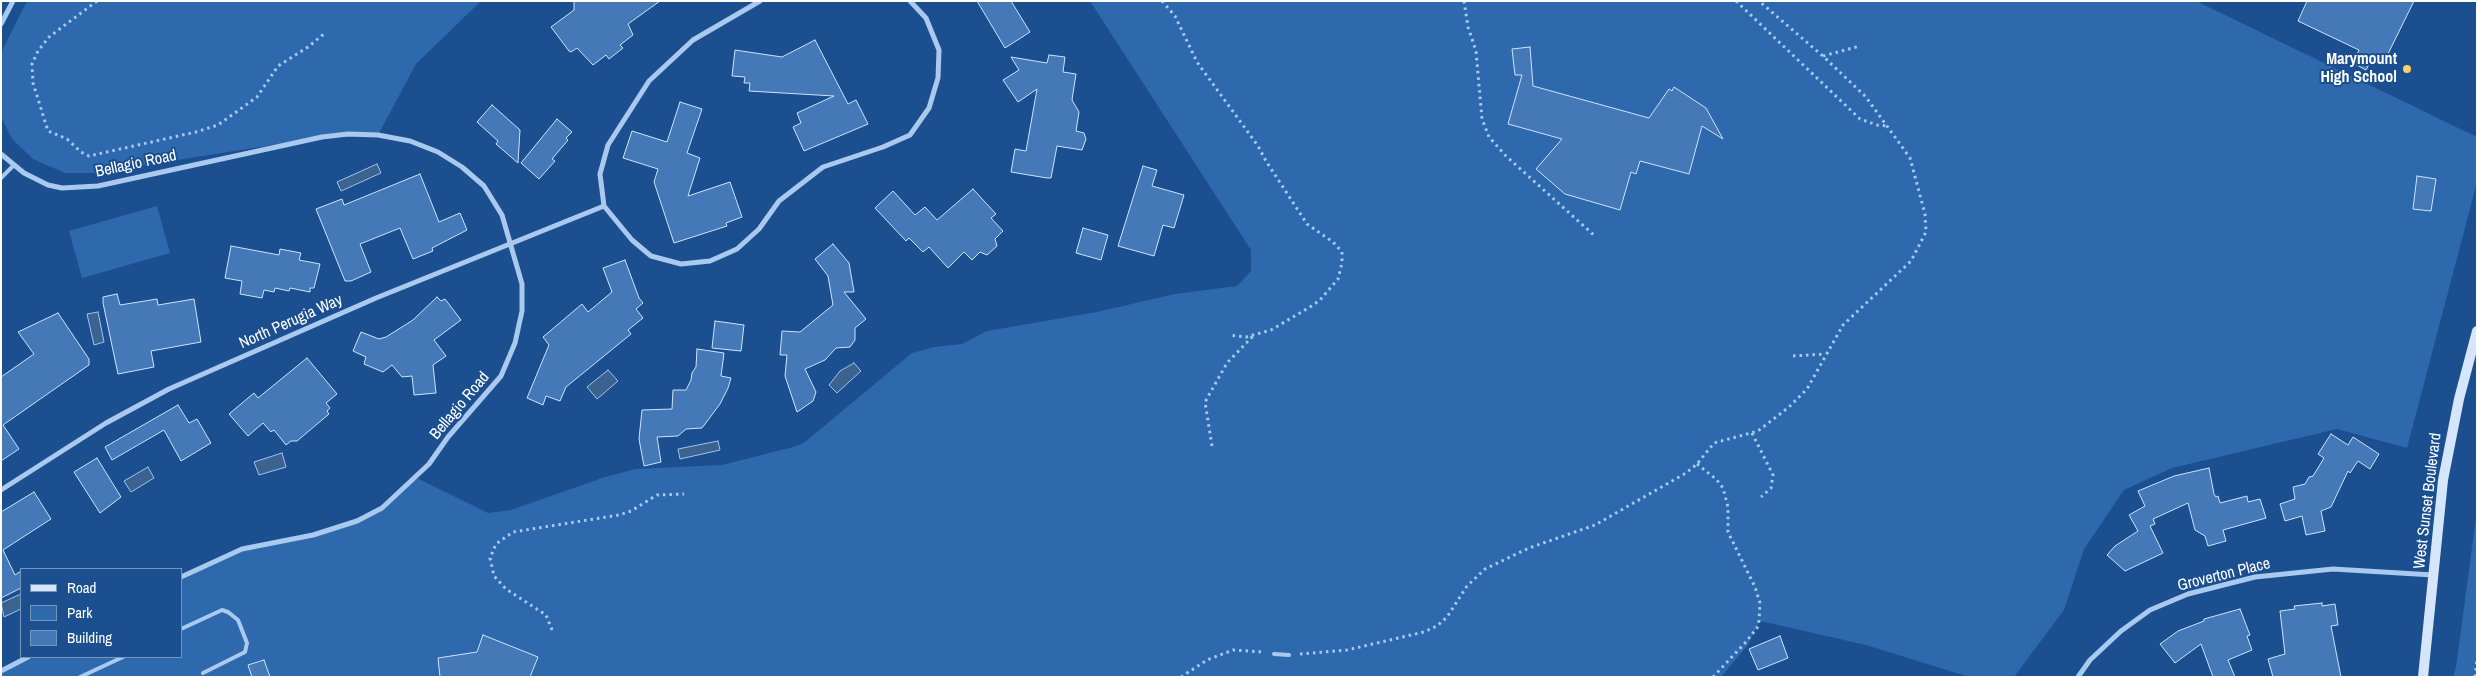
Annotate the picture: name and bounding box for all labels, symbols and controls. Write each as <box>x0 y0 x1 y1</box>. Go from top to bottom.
place label: Marymount High School <box>2320 50 2397 88</box>
marker: Marymount High School <box>2401 63 2413 75</box>
street label: Bellagio Road <box>94 146 178 182</box>
street label: North Perugia Way <box>236 291 346 353</box>
street label: Bellagio Road <box>426 368 494 444</box>
street label: West Sunset Boulevard <box>2410 432 2446 570</box>
street label: Groverton Place <box>2176 554 2272 596</box>
legend <box>20 568 182 658</box>
text: Road <box>67 577 96 598</box>
text: Park <box>67 602 92 623</box>
text: Building <box>67 627 112 648</box>

